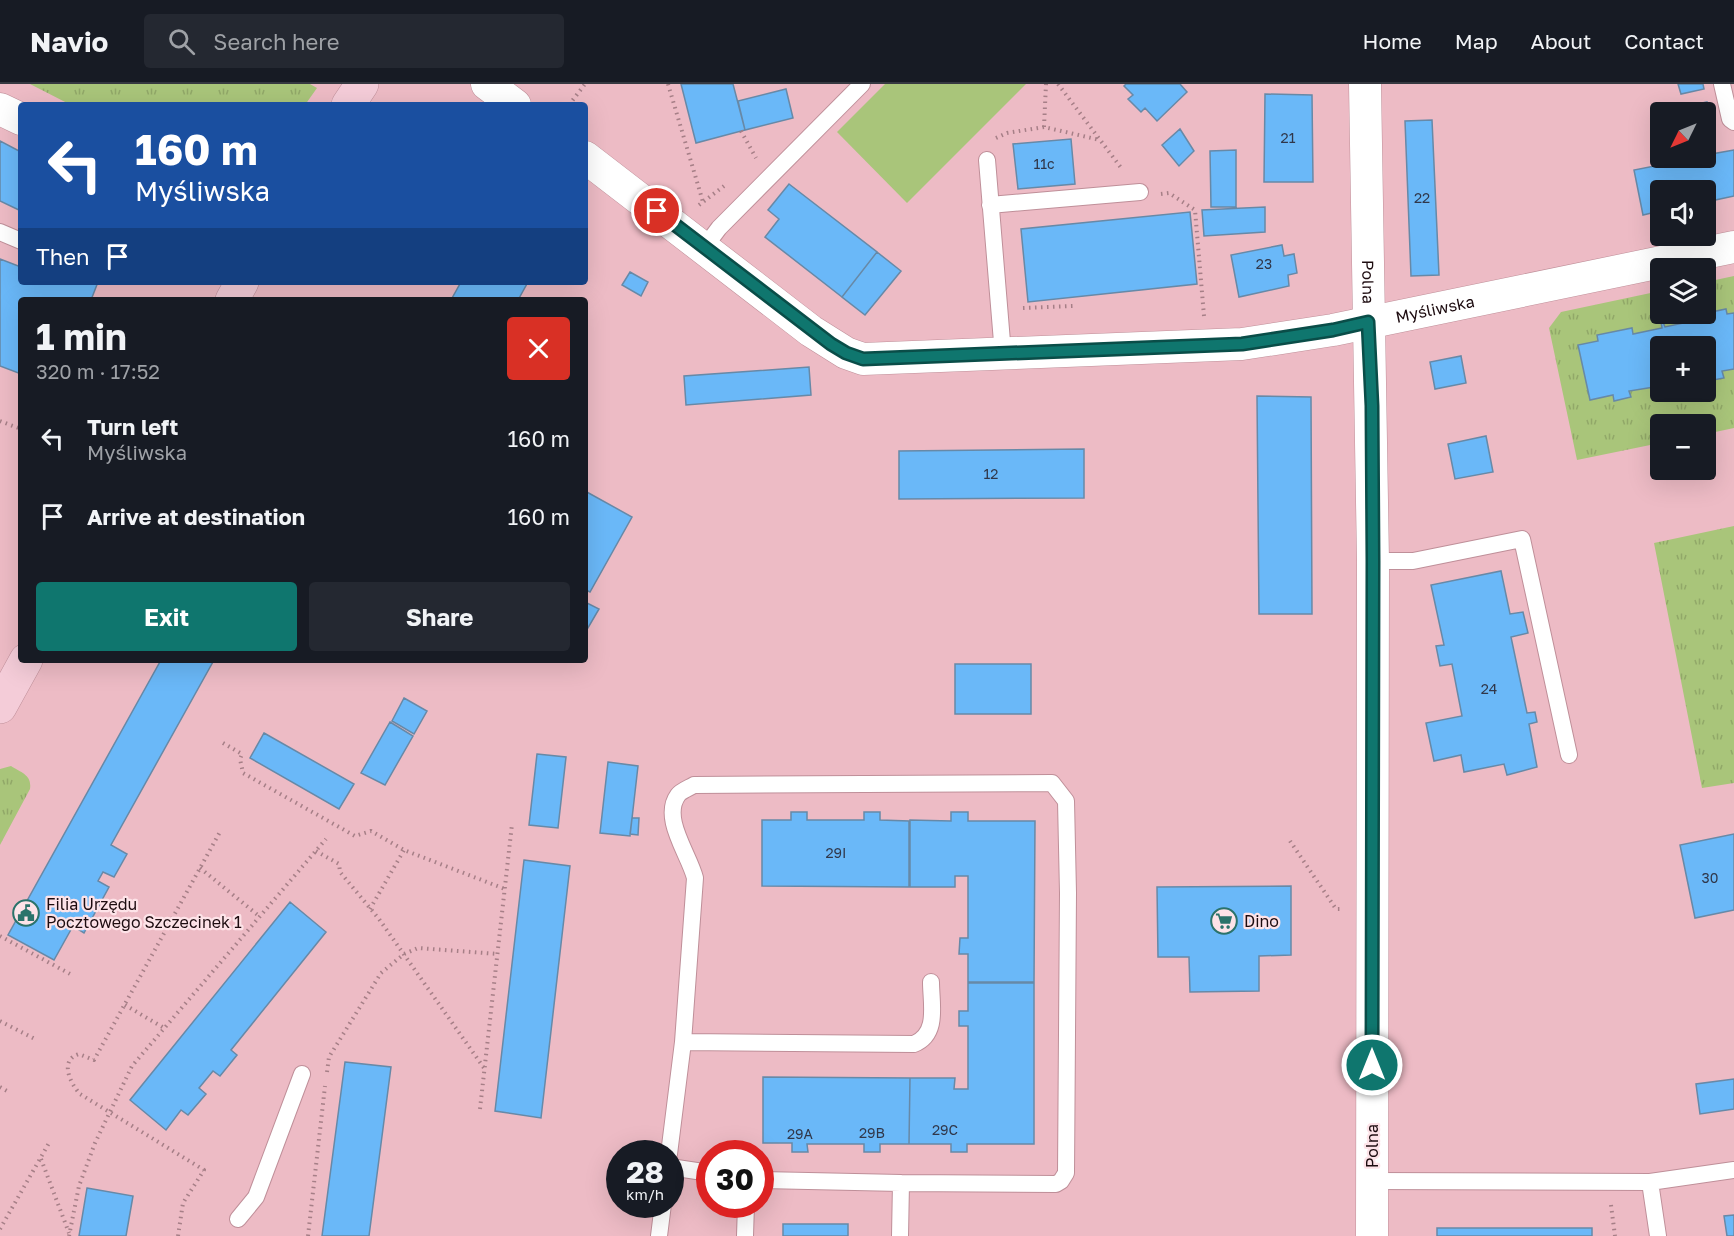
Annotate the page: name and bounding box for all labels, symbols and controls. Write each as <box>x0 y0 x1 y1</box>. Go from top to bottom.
search box <box>144 14 564 68</box>
text: Navio <box>30 25 108 58</box>
icon: search <box>165 25 198 58</box>
text: Search here <box>213 28 339 55</box>
text: Home <box>1362 28 1422 54</box>
text: Map <box>1455 28 1498 54</box>
text: About <box>1531 28 1591 54</box>
text: Contact <box>1624 28 1704 54</box>
north arrow <box>1650 102 1716 168</box>
map controls <box>1650 102 1716 480</box>
text: 160 m <box>135 124 258 174</box>
icon: left <box>36 126 114 204</box>
house number: 21 <box>1281 129 1296 146</box>
house number: 11c <box>1033 155 1055 172</box>
text: Myśliwska <box>135 175 270 207</box>
button: sound <box>1650 180 1716 246</box>
pin <box>631 185 682 236</box>
house number: 22 <box>1414 189 1430 206</box>
icon: arrive <box>640 194 673 227</box>
icon: arrive <box>101 240 134 273</box>
text: Then <box>36 243 89 270</box>
house number: 23 <box>1256 255 1272 272</box>
button: layers <box>1650 258 1716 324</box>
street label: Polna <box>1358 260 1379 304</box>
street label: Myśliwska <box>1394 291 1476 327</box>
text: 1 min <box>36 315 127 358</box>
button: close <box>507 317 570 380</box>
button: + <box>1650 336 1716 402</box>
text: 320 m · 17:52 <box>36 359 160 383</box>
text: Turn left <box>87 413 178 440</box>
button: − <box>1650 414 1716 480</box>
icon: left <box>36 422 69 455</box>
text: 160 m <box>507 425 570 452</box>
text: Myśliwska <box>87 440 187 464</box>
house number: 12 <box>984 465 998 482</box>
icon: arrive <box>36 500 69 533</box>
text: Arrive at destination <box>87 503 305 530</box>
text: 160 m <box>507 503 570 530</box>
button: Exit <box>36 582 297 651</box>
button: Share <box>309 582 570 651</box>
house number: 24 <box>1481 680 1497 697</box>
house number: 29I <box>826 844 847 861</box>
house number: 30 <box>1702 869 1718 886</box>
place label: Filia Urzędu Pocztowego Szczecinek 1 <box>46 894 242 932</box>
public building icon: Filia Urzędu Pocztowego Szczecinek 1 <box>11 898 41 928</box>
supermarket icon: Dino <box>1209 906 1239 936</box>
place label: Dino <box>1244 911 1279 931</box>
position arrow <box>1340 1033 1404 1097</box>
house number: 29C <box>932 1121 958 1138</box>
house number: 29B <box>859 1124 885 1141</box>
street label: Polna <box>1362 1124 1382 1168</box>
house number: 29A <box>787 1125 814 1142</box>
speed limit sign: 30 <box>696 1140 774 1218</box>
text: 28 <box>626 1154 664 1190</box>
text: km/h <box>626 1185 664 1203</box>

